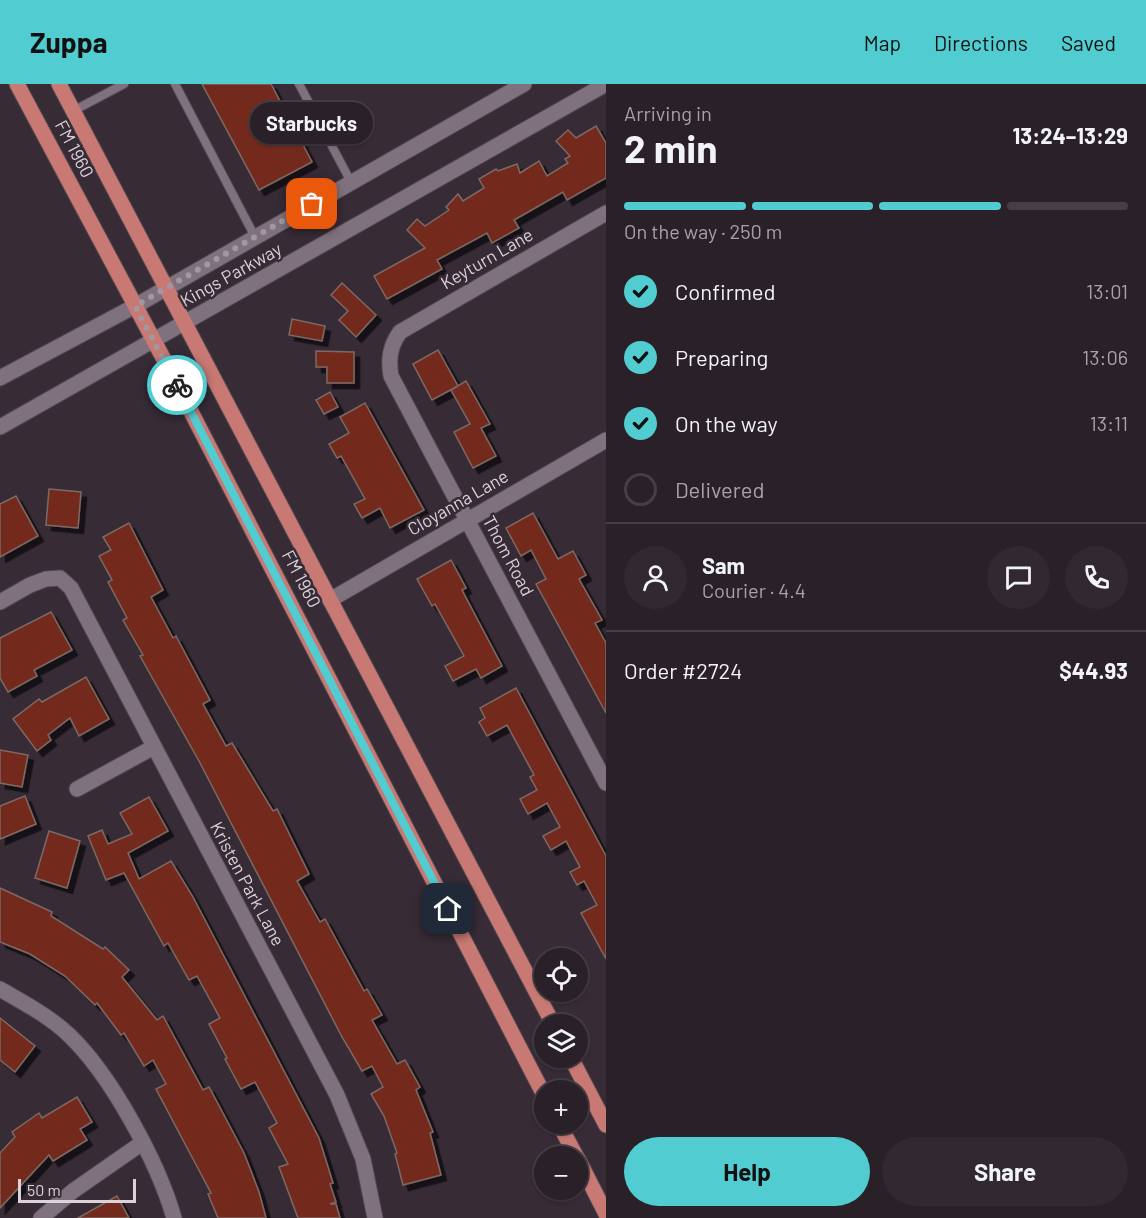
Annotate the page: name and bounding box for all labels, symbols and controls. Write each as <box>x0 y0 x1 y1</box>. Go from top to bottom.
text: Zuppa <box>30 25 107 59</box>
text: Map <box>864 30 901 55</box>
text: Directions <box>934 30 1028 55</box>
text: Saved <box>1061 30 1116 55</box>
text: Arriving in <box>624 101 712 125</box>
callout: Starbucks <box>250 102 374 144</box>
text: Starbucks <box>266 111 357 135</box>
street label: FM 1960 <box>51 116 99 181</box>
text: 13:24–13:29 <box>1013 122 1128 148</box>
text: 2 min <box>624 124 717 171</box>
pin <box>286 178 337 229</box>
icon: bag <box>295 187 328 220</box>
text: On the way · 250 m <box>624 219 782 243</box>
street label: Keyturn Lane <box>436 223 537 293</box>
street label: Kings Parkway <box>176 237 285 311</box>
icon: check <box>624 275 657 308</box>
text: Confirmed <box>675 278 775 304</box>
text: 13:01 <box>1086 279 1128 303</box>
icon: check <box>624 341 657 374</box>
text: Preparing <box>675 344 768 370</box>
text: 13:06 <box>1082 345 1128 369</box>
courier <box>147 355 207 415</box>
icon: bike <box>161 369 194 402</box>
icon: check <box>624 407 657 440</box>
text: On the way <box>675 410 778 436</box>
text: 13:11 <box>1090 411 1128 435</box>
street label: Cloyanna Lane <box>403 464 512 540</box>
text: Delivered <box>675 476 764 502</box>
street label: Thom Road <box>479 512 539 600</box>
street label: FM 1960 <box>278 546 326 611</box>
button: person <box>624 546 687 609</box>
button: chat <box>987 546 1050 609</box>
button: phone <box>1065 546 1128 609</box>
text: Sam <box>702 552 745 578</box>
text: Courier · 4.4 <box>702 578 806 602</box>
text: Order #2724 <box>624 657 742 683</box>
text: $44.93 <box>1059 657 1128 683</box>
street label: Kristen Park Lane <box>206 818 290 949</box>
pin <box>422 883 473 934</box>
icon: home <box>431 892 464 925</box>
map controls <box>534 948 588 1200</box>
button: locate <box>534 948 588 1002</box>
button: layers <box>534 1014 588 1068</box>
button: + <box>534 1080 588 1134</box>
button: Help <box>624 1137 870 1206</box>
button: Share <box>882 1137 1128 1206</box>
button: − <box>534 1146 588 1200</box>
scale bar <box>18 1176 136 1204</box>
text: 50 m <box>27 1180 61 1199</box>

